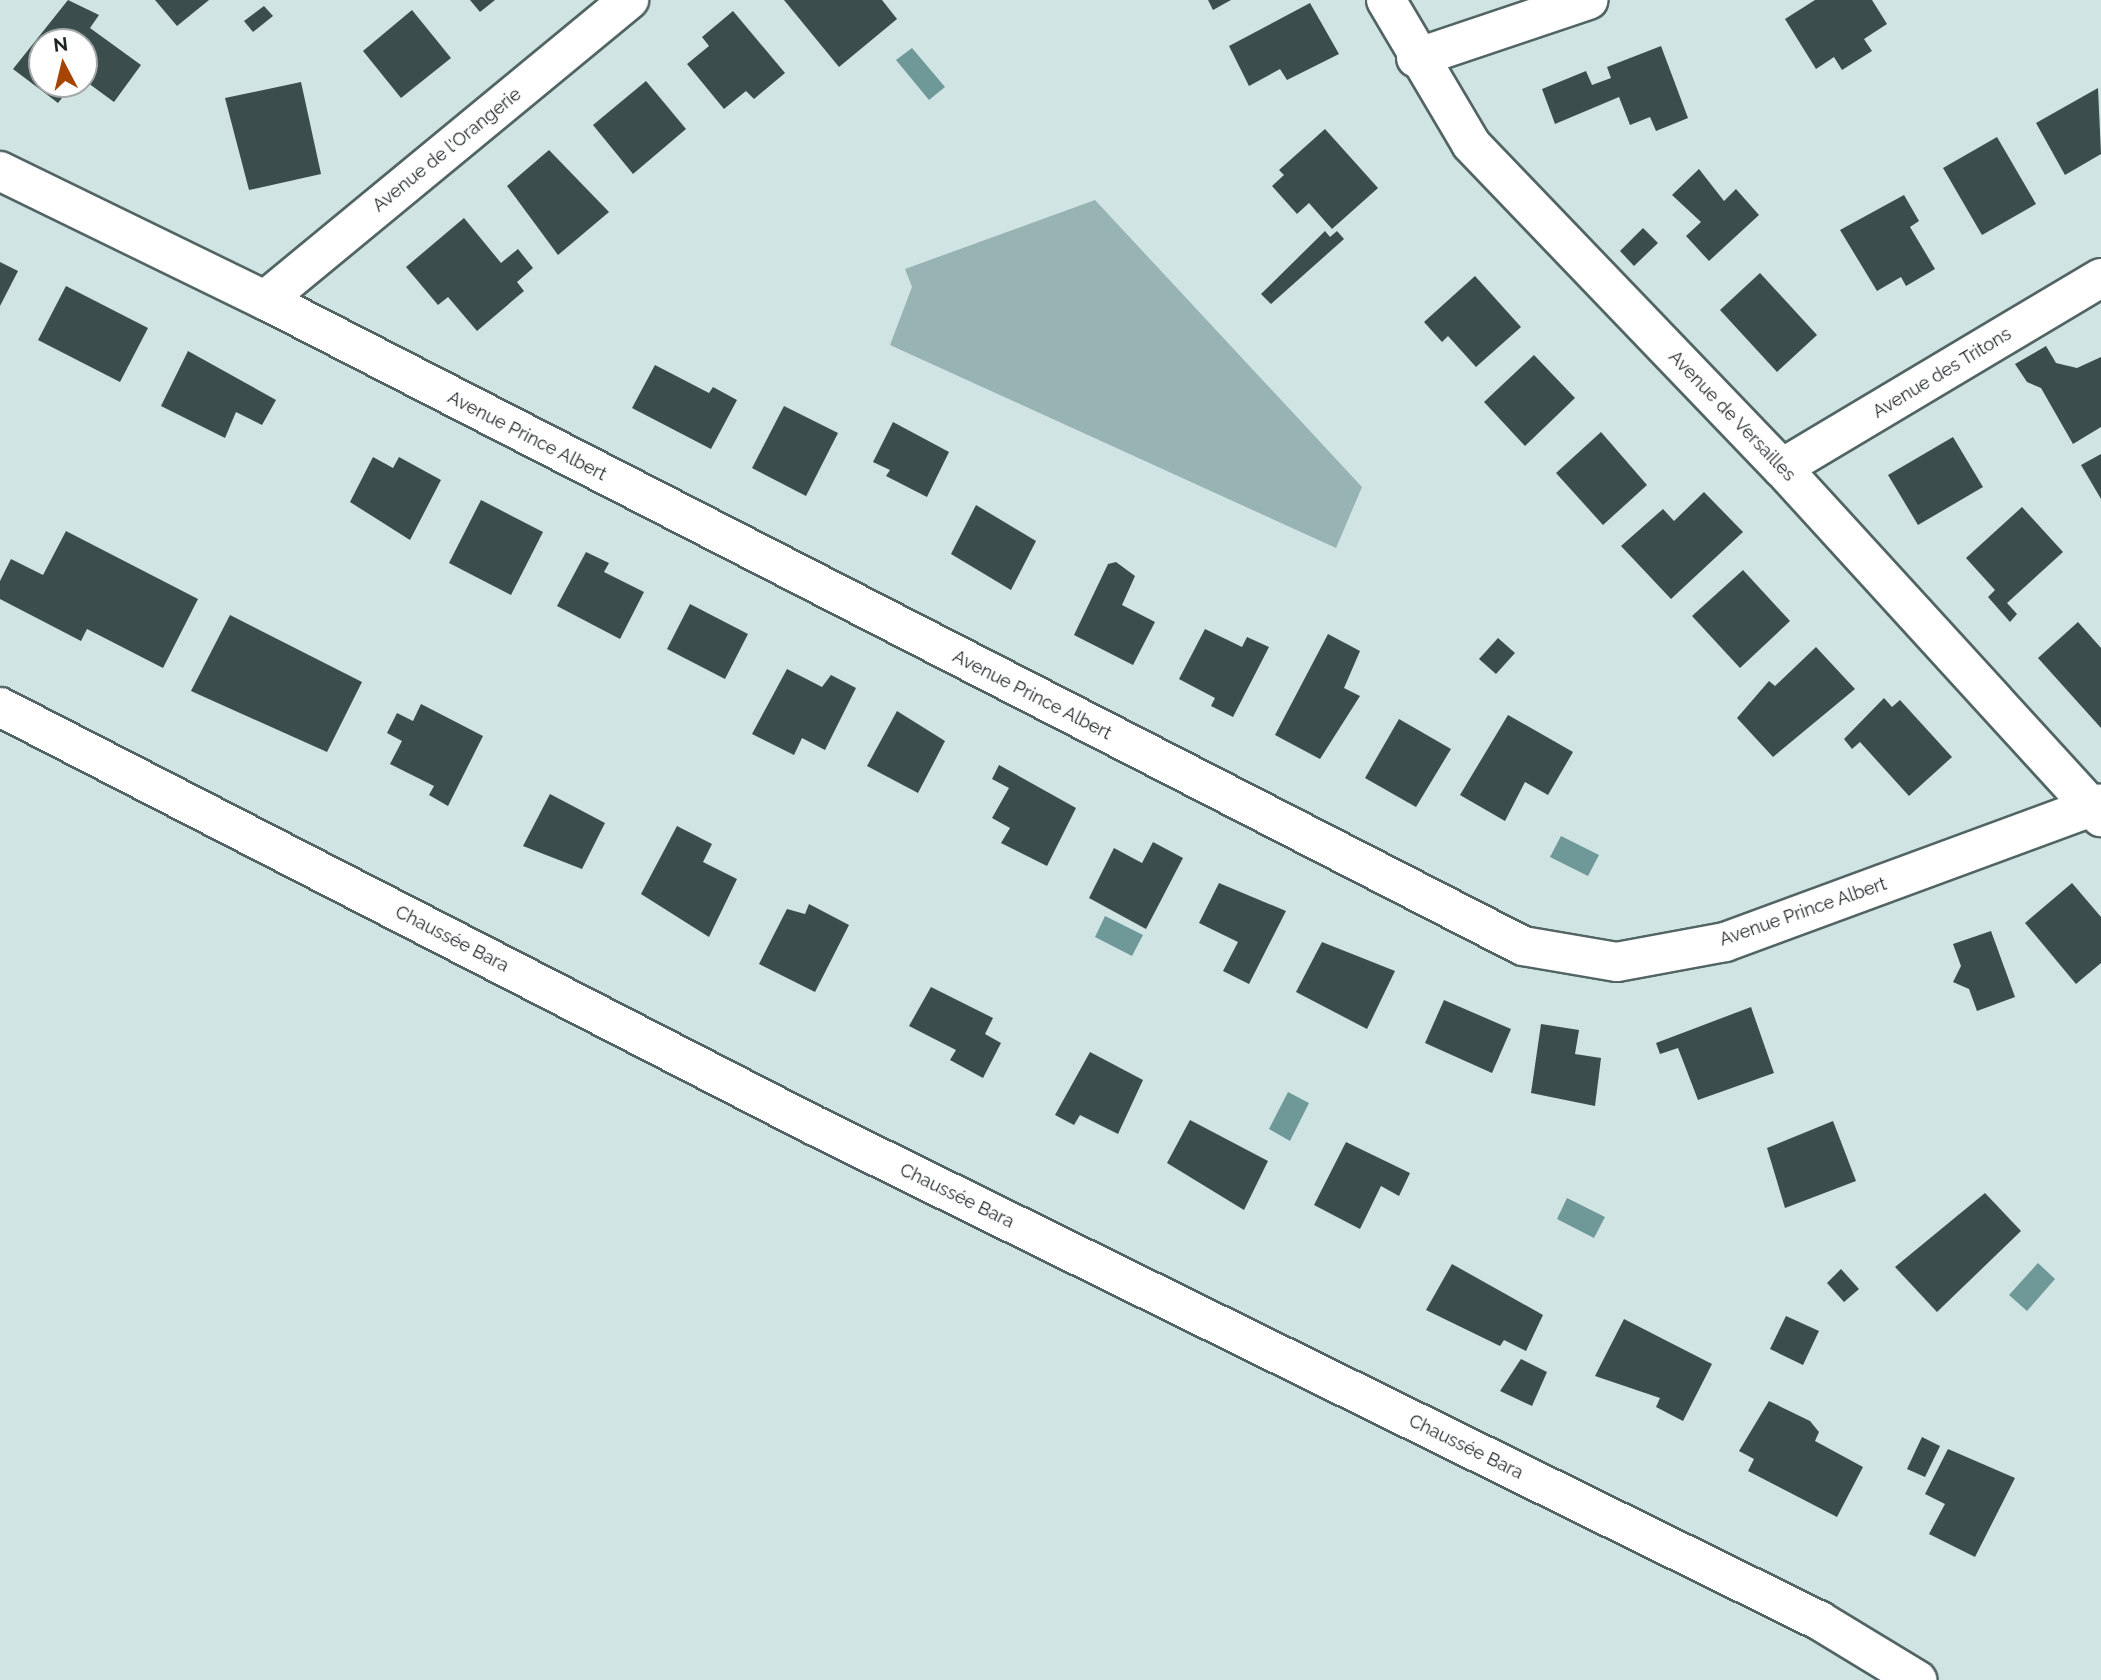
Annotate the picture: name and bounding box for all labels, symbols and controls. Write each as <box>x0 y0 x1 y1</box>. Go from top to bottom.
north arrow <box>28 28 98 98</box>
text: N <box>52 32 69 56</box>
street label: Avenue de l'Orangerie <box>368 83 526 217</box>
street label: Avenue des Tritons <box>1869 323 2015 423</box>
street label: Avenue de Versailles <box>1664 346 1800 486</box>
street label: Avenue Prince Albert <box>444 386 610 486</box>
street label: Avenue Prince Albert <box>949 645 1115 745</box>
street label: Avenue Prince Albert <box>1716 873 1890 951</box>
street label: Chaussée Bara <box>392 901 512 977</box>
street label: Chaussée Bara <box>896 1159 1018 1233</box>
street label: Chaussée Bara <box>1405 1410 1527 1484</box>

